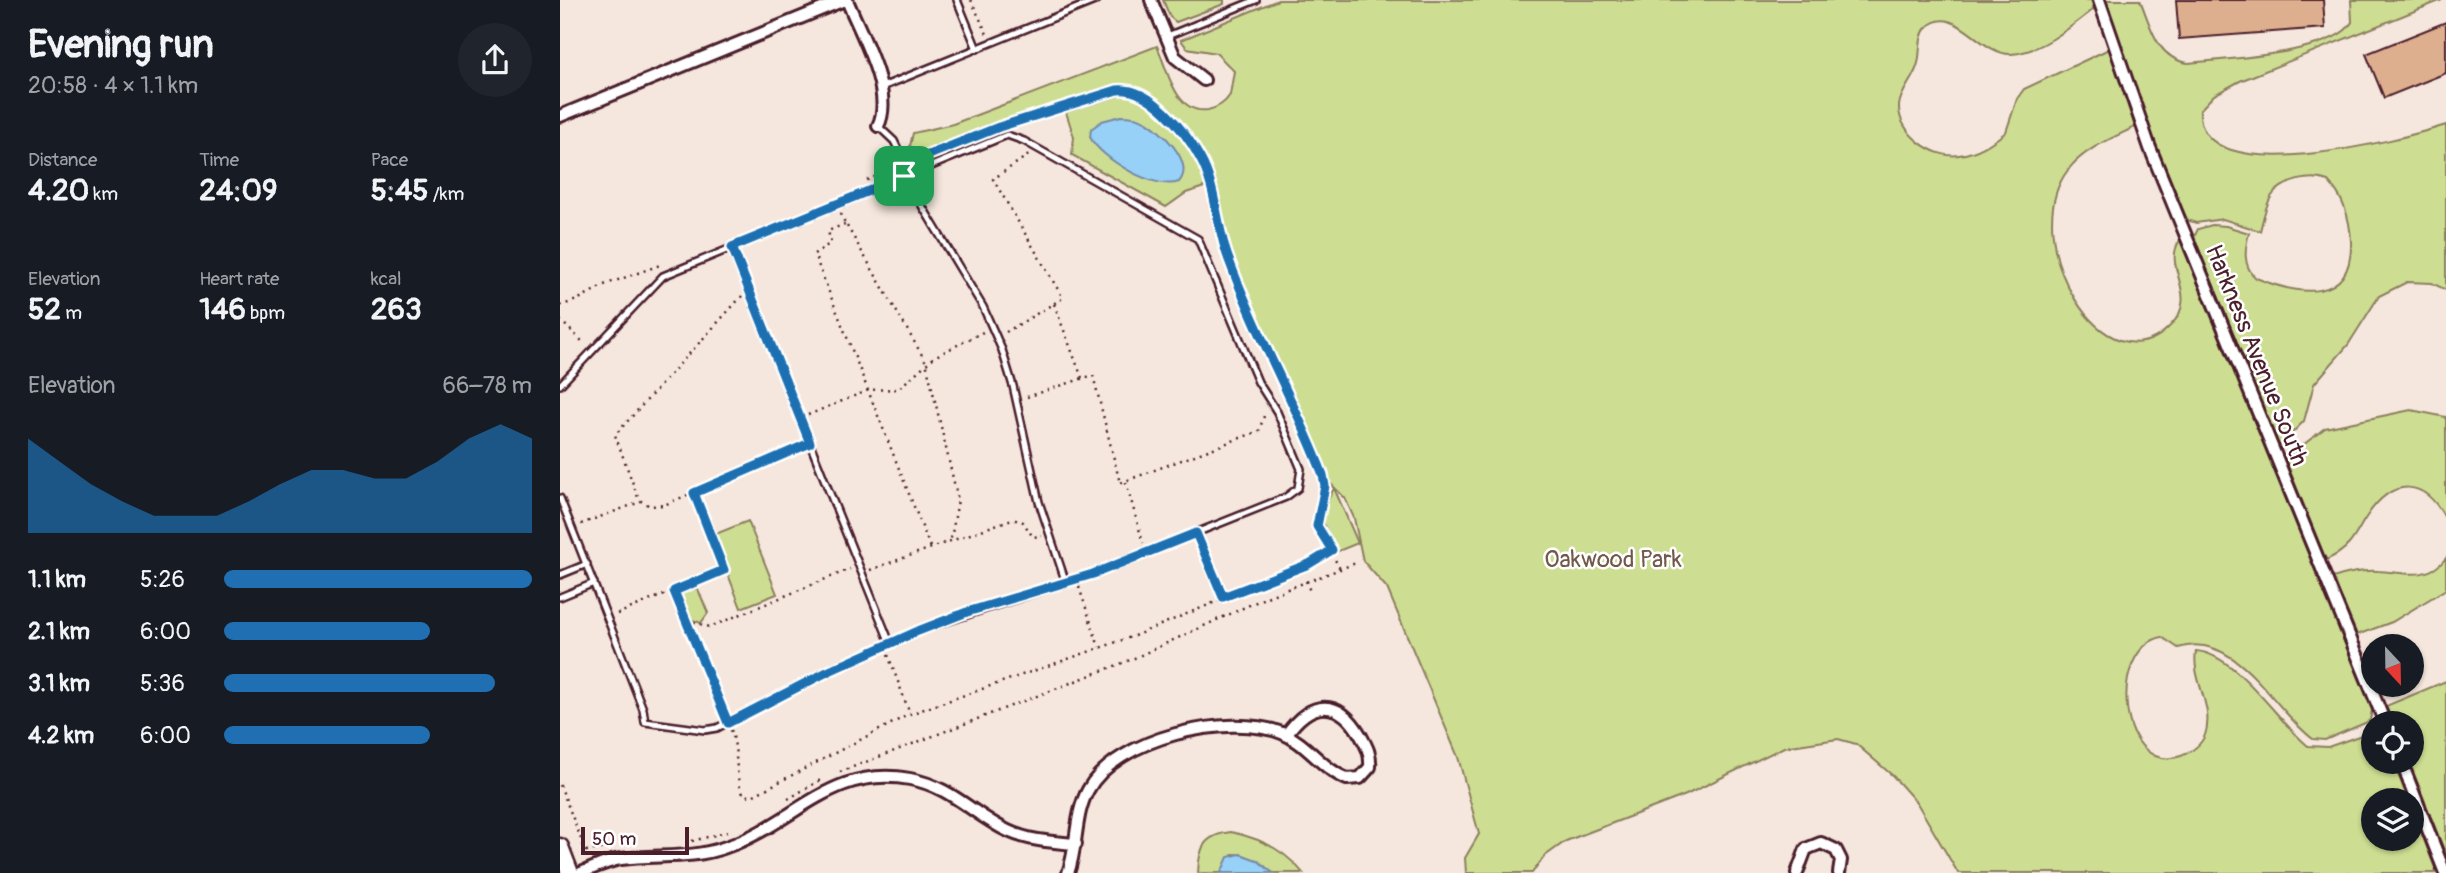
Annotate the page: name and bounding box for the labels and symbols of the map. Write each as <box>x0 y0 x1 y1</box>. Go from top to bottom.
pin <box>874 146 934 206</box>
street label: Harkness Avenue South <box>2199 240 2314 470</box>
park label: Oakwood Park <box>1544 545 1682 574</box>
north arrow <box>2361 634 2424 696</box>
scale bar <box>581 824 690 856</box>

